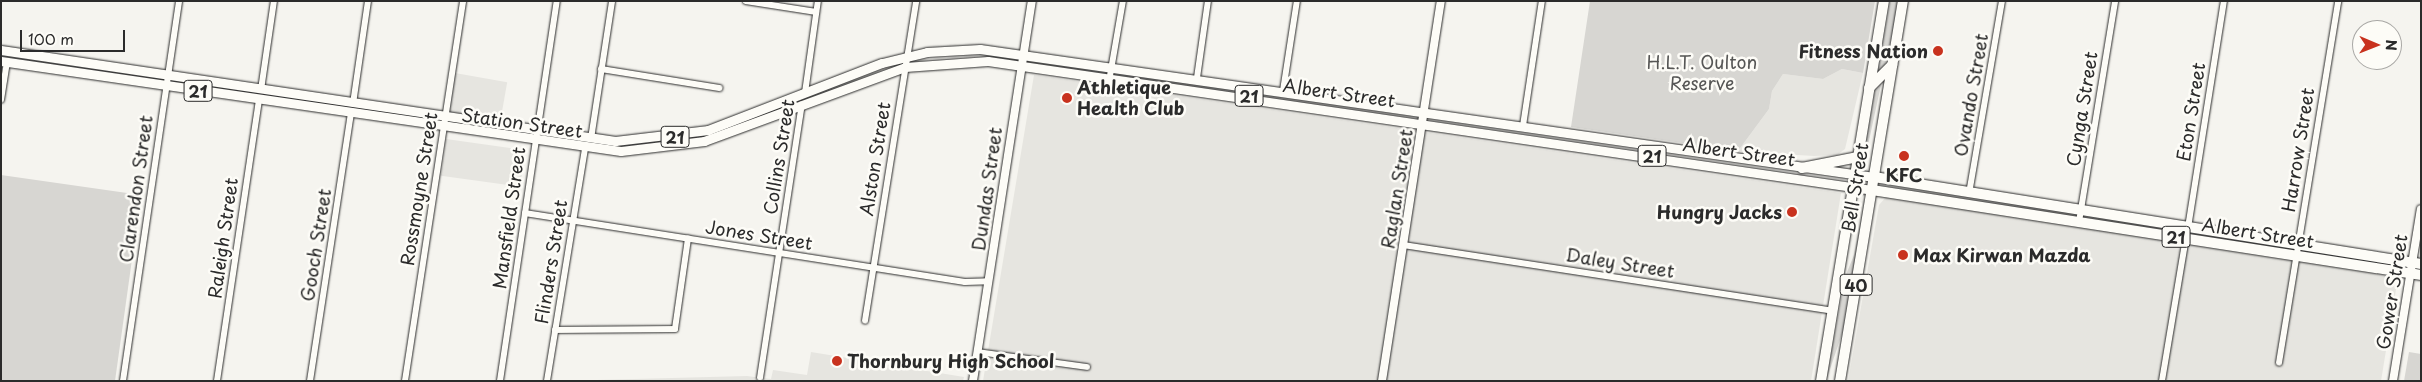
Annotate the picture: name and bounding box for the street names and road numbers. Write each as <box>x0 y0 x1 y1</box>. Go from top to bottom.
street label: Ovando Street <box>1949 32 1993 158</box>
street label: Cynga Street <box>2062 50 2102 168</box>
street label: Eton Street <box>2173 61 2209 163</box>
street label: Albert Street <box>1281 74 1397 112</box>
road number: 21 <box>183 78 213 104</box>
road number: 21 <box>1234 82 1264 110</box>
street label: Harrow Street <box>2278 87 2318 213</box>
street label: Collins Street <box>759 98 799 216</box>
street label: Alston Street <box>855 101 895 217</box>
street label: Station Street <box>460 104 584 142</box>
street label: Rossmoyne Street <box>396 111 442 267</box>
street label: Clarendon Street <box>115 114 157 264</box>
road number: 21 <box>660 124 690 150</box>
street label: Dundas Street <box>968 126 1006 252</box>
street label: Raglan Street <box>1377 128 1417 250</box>
street label: Albert Street <box>1681 133 1797 171</box>
street label: Bell Street <box>1837 141 1873 235</box>
road number: 21 <box>1637 142 1667 170</box>
street label: Mansfield Street <box>488 146 530 290</box>
street label: Raleigh Street <box>204 176 242 300</box>
street label: Gooch Street <box>296 187 336 303</box>
street label: Flinders Street <box>530 198 572 326</box>
street label: Albert Street <box>2200 213 2316 253</box>
street label: Jones Street <box>703 216 815 254</box>
road number: 21 <box>2161 223 2191 250</box>
street label: Gower Street <box>2372 233 2412 351</box>
street label: Daley Street <box>1564 244 1676 282</box>
road number: 40 <box>1838 272 1874 298</box>

